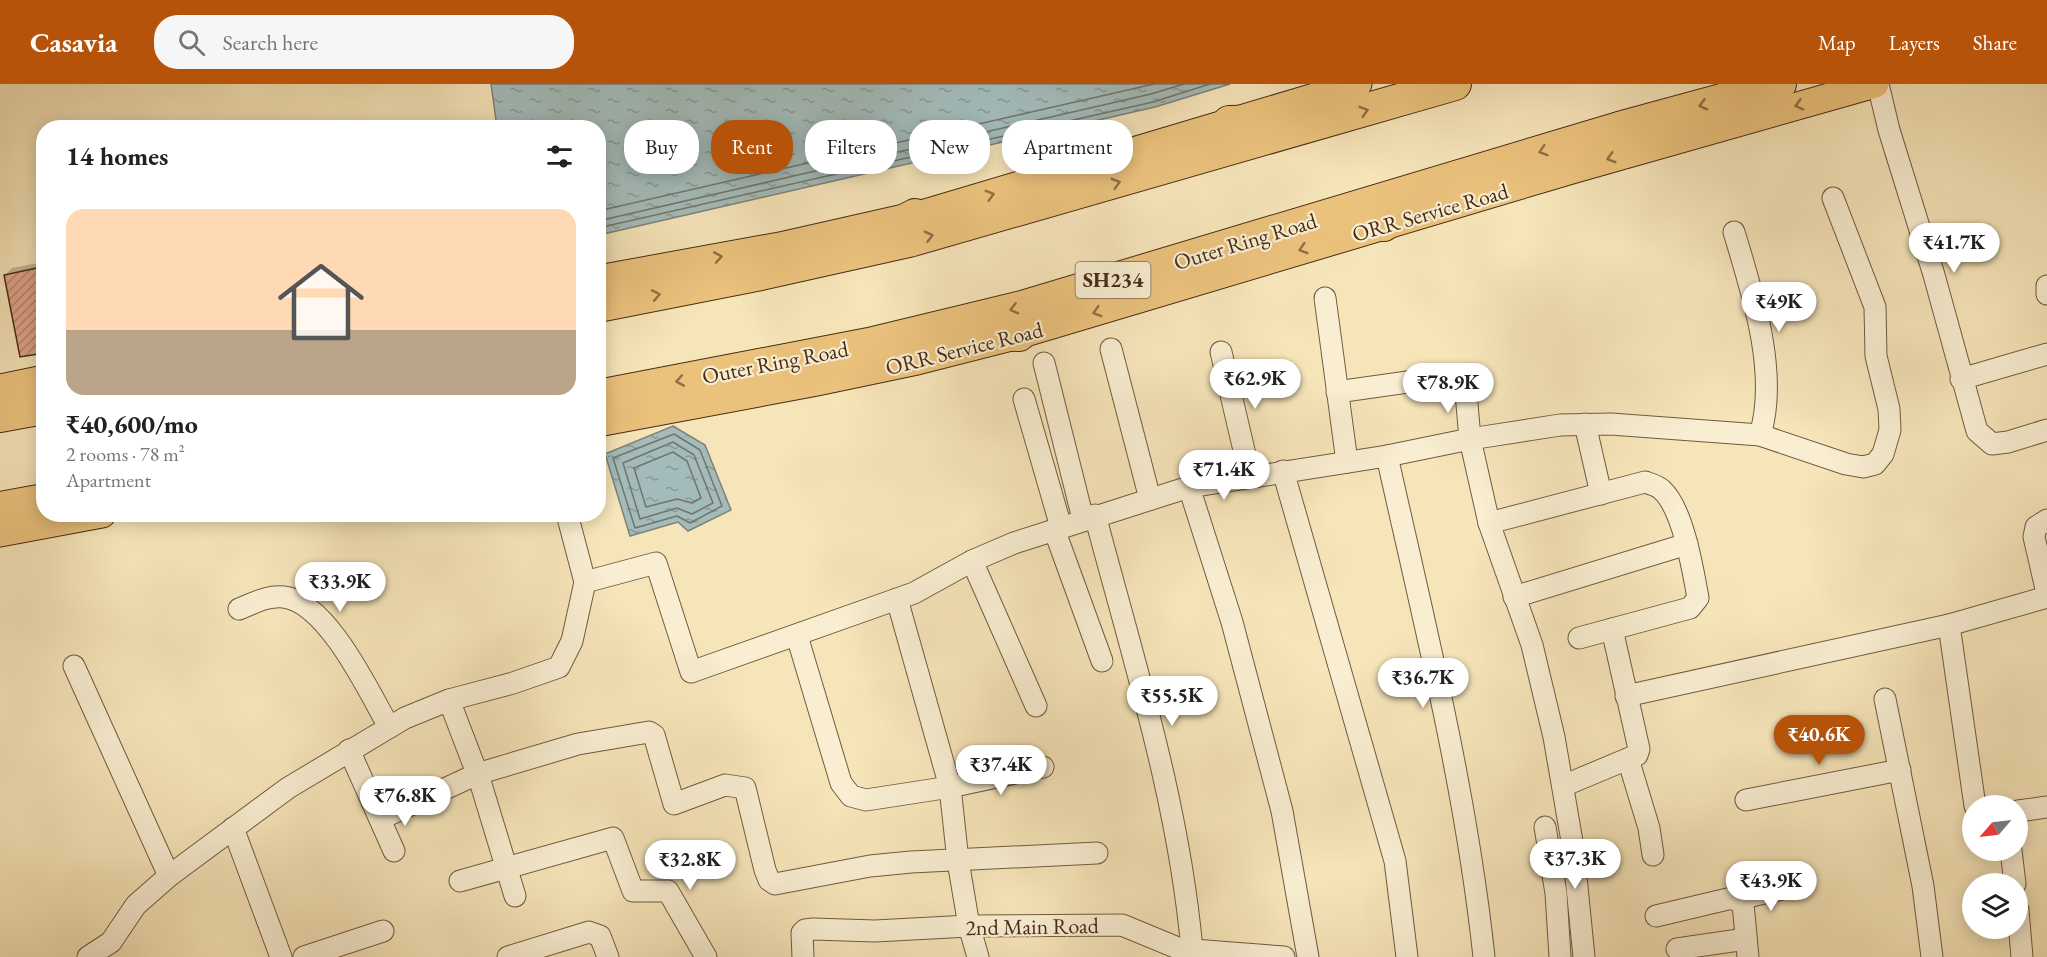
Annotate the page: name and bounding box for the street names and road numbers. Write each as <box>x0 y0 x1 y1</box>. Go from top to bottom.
street label: ORR Service Road <box>1349 176 1512 249</box>
street label: Outer Ring Road <box>1170 206 1321 277</box>
road number: SH234 <box>1076 262 1150 298</box>
street label: ORR Service Road <box>882 315 1047 382</box>
street label: Outer Ring Road <box>700 334 852 391</box>
street label: 2nd Main Road <box>965 911 1100 942</box>

